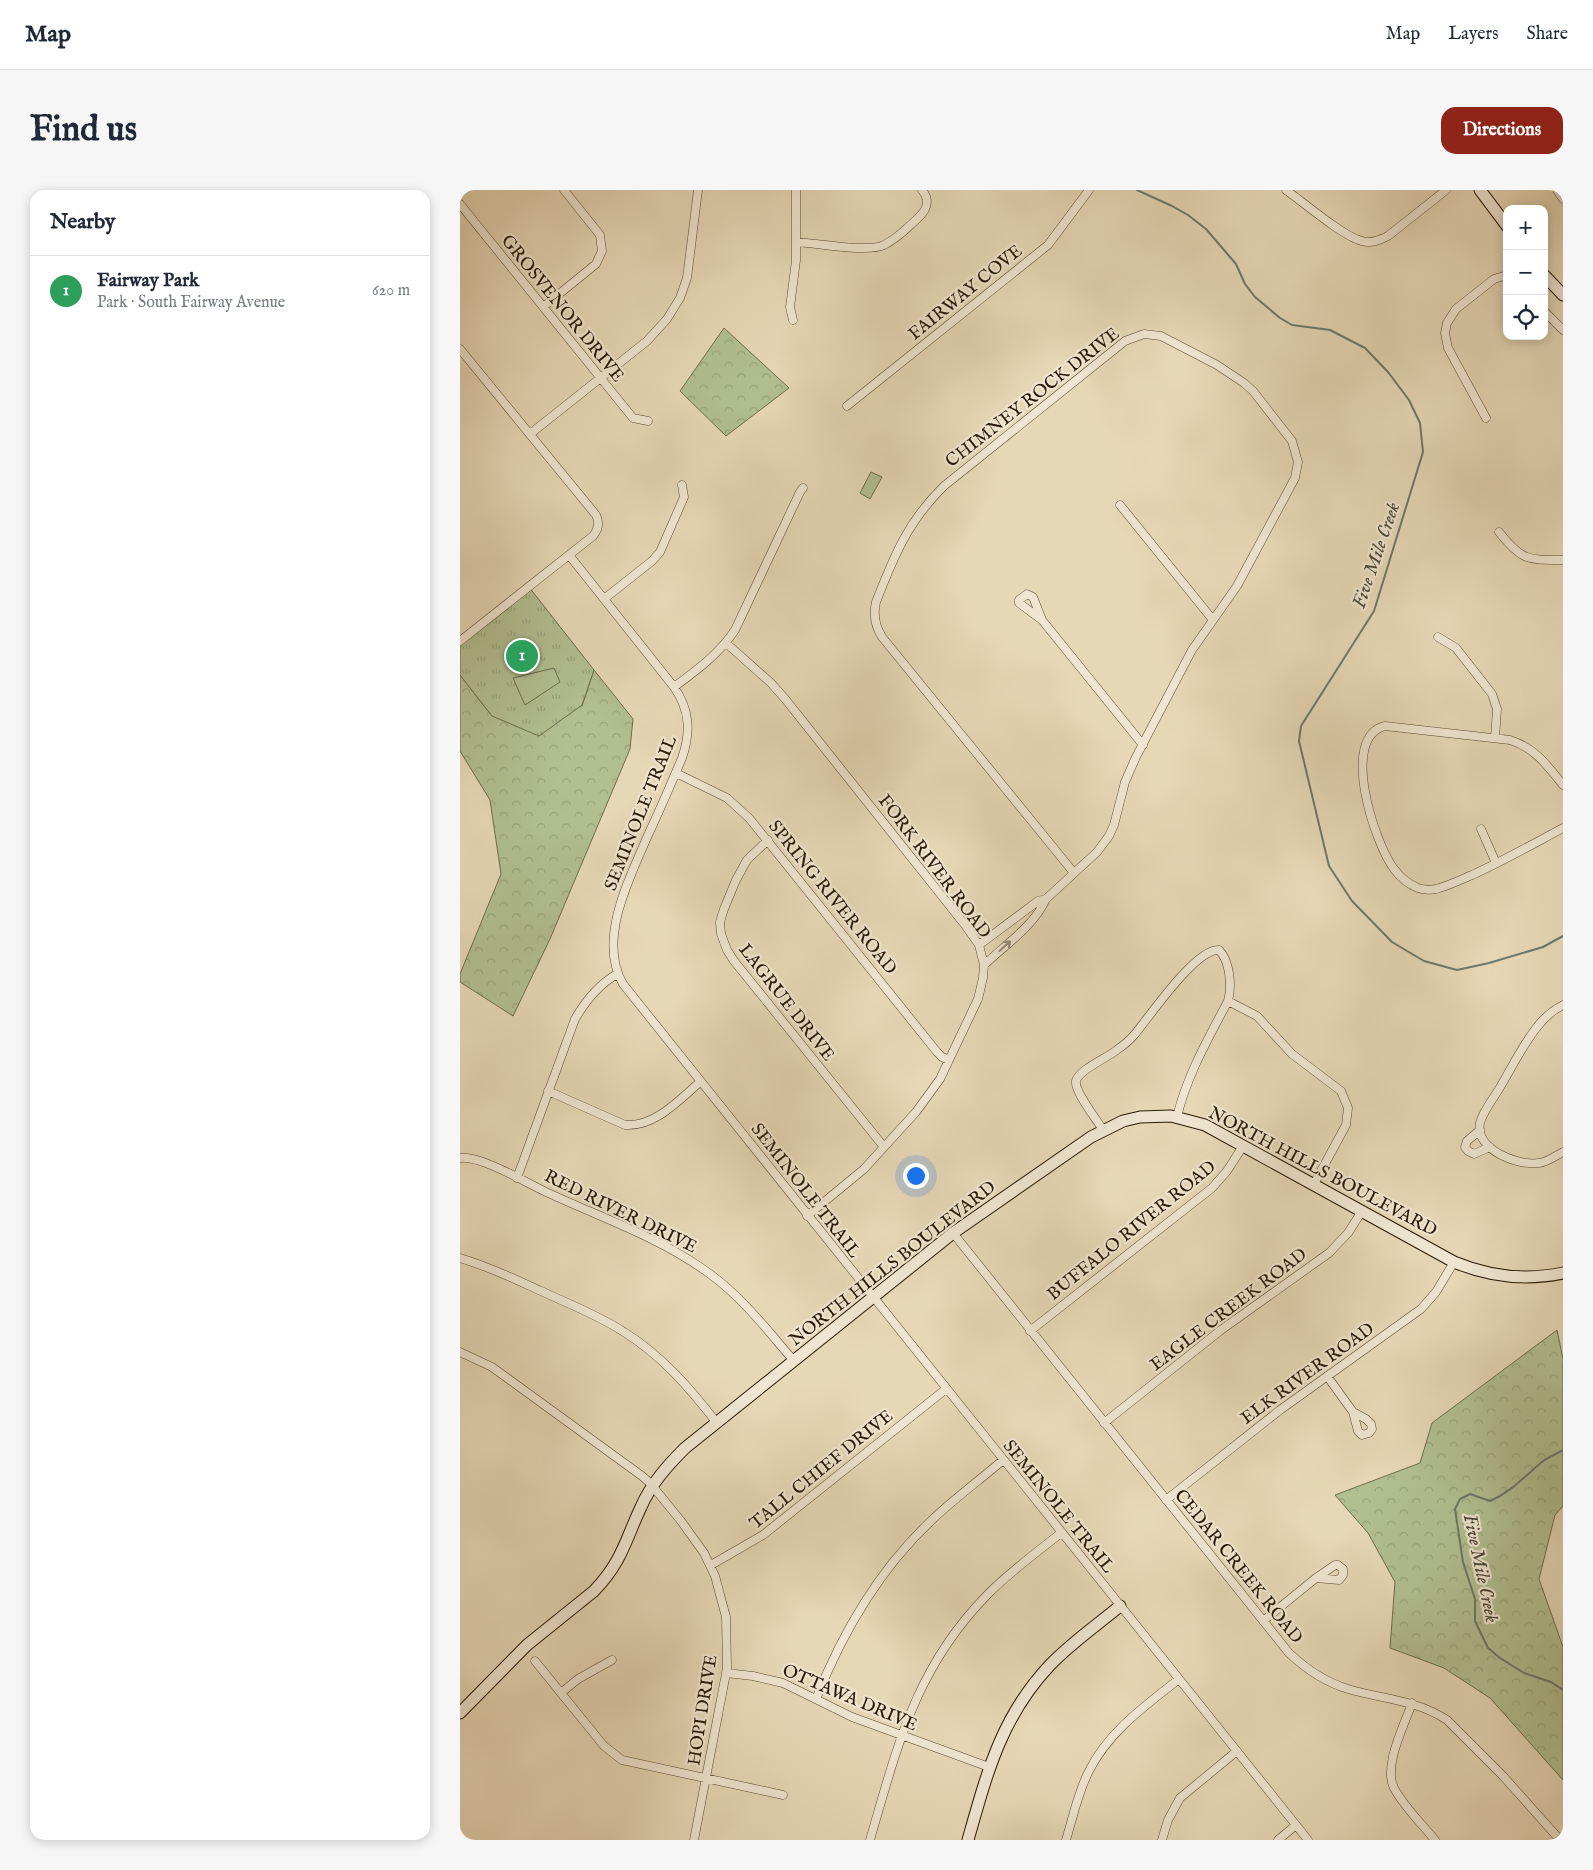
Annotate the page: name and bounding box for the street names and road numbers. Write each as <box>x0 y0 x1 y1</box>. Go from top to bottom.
street label: GROSVENOR DRIVE <box>495 230 628 387</box>
street label: FAIRWAY COVE <box>904 240 1028 346</box>
street label: CHIMNEY ROCK DRIVE <box>941 323 1125 473</box>
street label: SEMINOLE TRAIL <box>600 733 683 894</box>
street label: FORK RIVER ROAD <box>872 790 995 943</box>
street label: SPRING RIVER ROAD <box>762 816 901 980</box>
street label: LAGRUE DRIVE <box>733 939 839 1066</box>
street label: NORTH HILLS BOULEVARD <box>1204 1102 1441 1243</box>
street label: SEMINOLE TRAIL <box>745 1119 865 1263</box>
street label: BUFFALO RIVER ROAD <box>1043 1156 1221 1306</box>
street label: RED RIVER DRIVE <box>540 1165 701 1259</box>
street label: NORTH HILLS BOULEVARD <box>785 1176 1001 1352</box>
street label: EAGLE CREEK ROAD <box>1146 1244 1312 1377</box>
street label: ELK RIVER ROAD <box>1237 1318 1379 1430</box>
street label: TALL CHIEF DRIVE <box>746 1405 898 1535</box>
street label: SEMINOLE TRAIL <box>997 1436 1119 1578</box>
street label: CEDAR CREEK ROAD <box>1168 1485 1307 1649</box>
street label: HOPI DRIVE <box>683 1653 724 1767</box>
street label: OTTAWA DRIVE <box>778 1660 920 1737</box>

